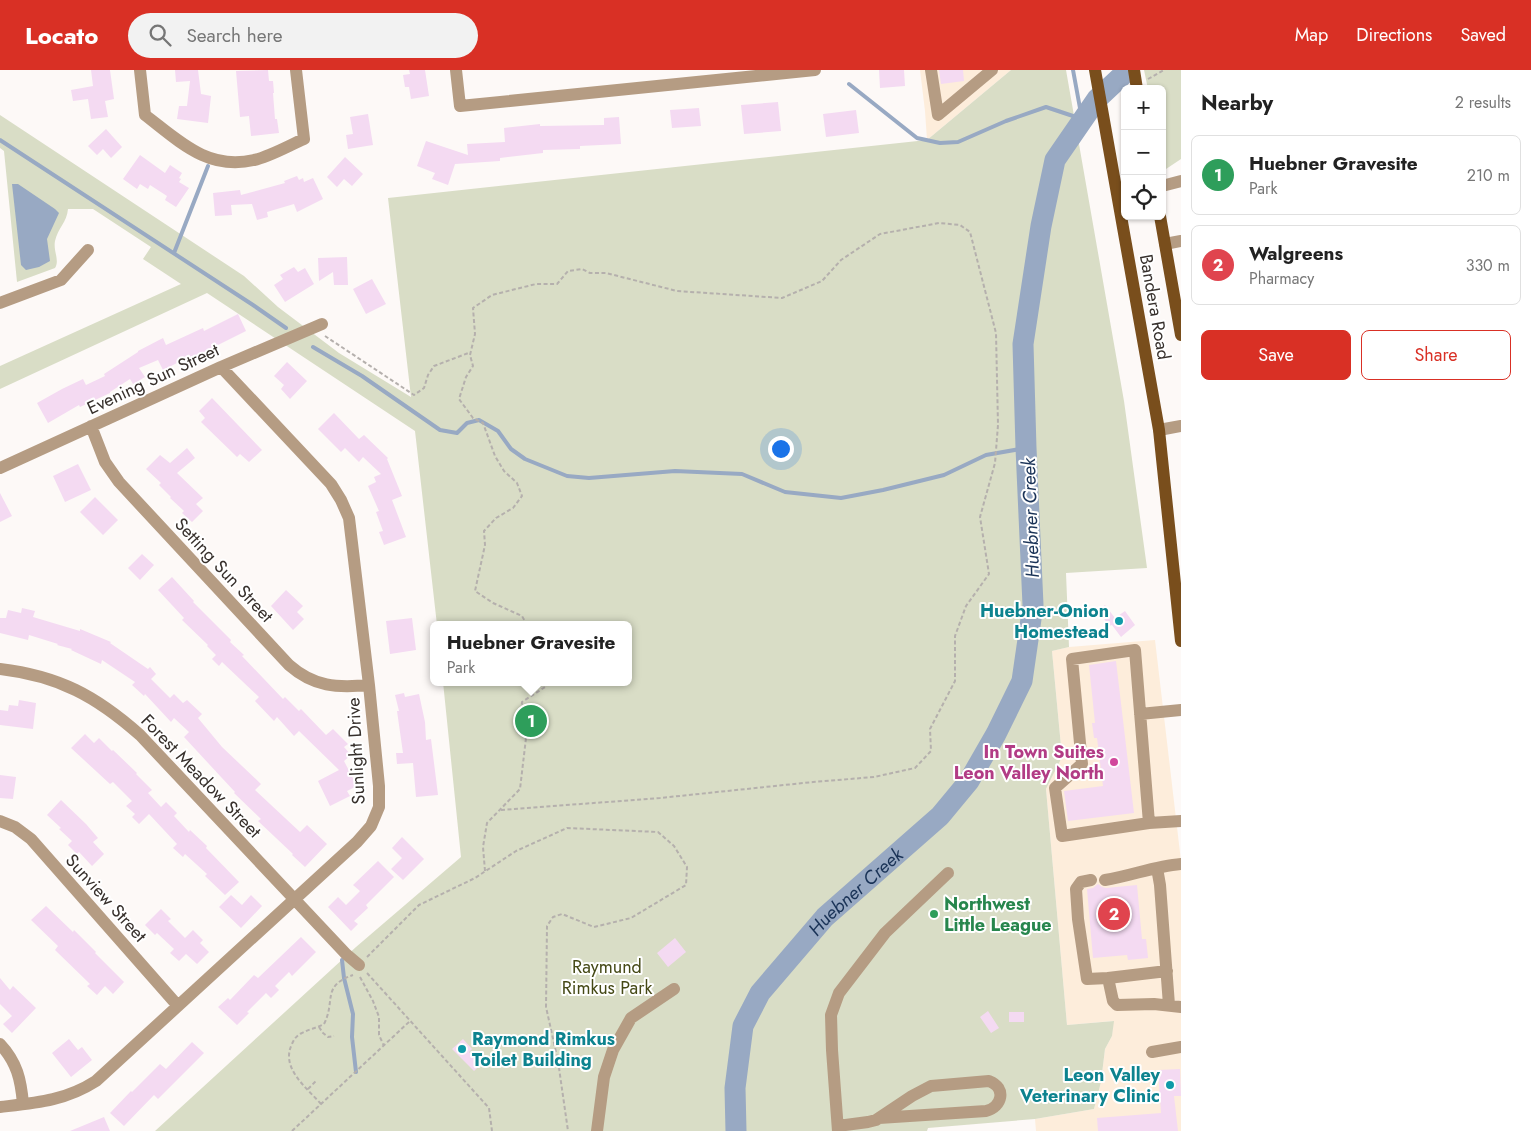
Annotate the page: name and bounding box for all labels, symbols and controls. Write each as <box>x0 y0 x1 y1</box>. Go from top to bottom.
search box <box>128 13 478 58</box>
text: Locato <box>25 18 98 53</box>
icon: search <box>146 21 174 49</box>
text: Search here <box>186 22 283 49</box>
text: Map <box>1295 22 1328 48</box>
text: Directions <box>1356 22 1432 48</box>
text: Saved <box>1460 22 1506 48</box>
map controls <box>1121 85 1166 220</box>
button: + <box>1121 85 1166 130</box>
text: Nearby <box>1201 88 1273 118</box>
text: 2 results <box>1455 91 1511 114</box>
button: − <box>1121 130 1166 175</box>
text: Huebner Gravesite <box>1249 150 1418 177</box>
text: 1 <box>1214 164 1222 187</box>
text: 210 m <box>1467 164 1510 187</box>
button: locate <box>1121 175 1166 220</box>
text: Park <box>1249 177 1278 200</box>
text: Walgreens <box>1249 240 1343 267</box>
street label: Bandera Road <box>1133 252 1177 362</box>
text: 2 <box>1213 254 1223 277</box>
text: 330 m <box>1466 254 1510 277</box>
text: Pharmacy <box>1249 267 1314 290</box>
button: Save <box>1201 330 1351 380</box>
button: Share <box>1361 330 1511 380</box>
street label: Evening Sun Street <box>83 337 224 421</box>
your location <box>768 436 794 462</box>
water label: Huebner Creek <box>1015 457 1046 578</box>
street label: Setting Sun Street <box>169 512 280 629</box>
place label: Huebner-Onion Homestead <box>980 598 1109 645</box>
marker: Huebner-Onion Homestead <box>1113 615 1125 627</box>
popup <box>430 621 632 686</box>
text: Huebner Gravesite <box>447 629 615 656</box>
text: Park <box>447 656 475 679</box>
street label: Sunlight Drive <box>340 697 372 805</box>
pin: 1 <box>515 702 547 740</box>
street label: Forest Meadow Street <box>135 708 268 844</box>
place label: In Town Suites Leon Valley North <box>954 739 1104 786</box>
marker: In Town Suites Leon Valley North <box>1108 756 1120 768</box>
water label: Huebner Creek <box>802 841 910 942</box>
street label: Sunview Street <box>59 848 153 948</box>
place label: Northwest Little League <box>944 891 1052 938</box>
pin: 2 <box>1098 895 1130 933</box>
marker: Northwest Little League <box>928 908 940 920</box>
park label: Raymund Rimkus Park <box>562 954 652 1001</box>
place label: Raymond Rimkus Toilet Building <box>472 1026 615 1073</box>
marker: Raymond Rimkus Toilet Building <box>456 1043 468 1055</box>
place label: Leon Valley Veterinary Clinic <box>1019 1062 1161 1109</box>
marker: Leon Valley Veterinary Clinic <box>1164 1079 1176 1091</box>

